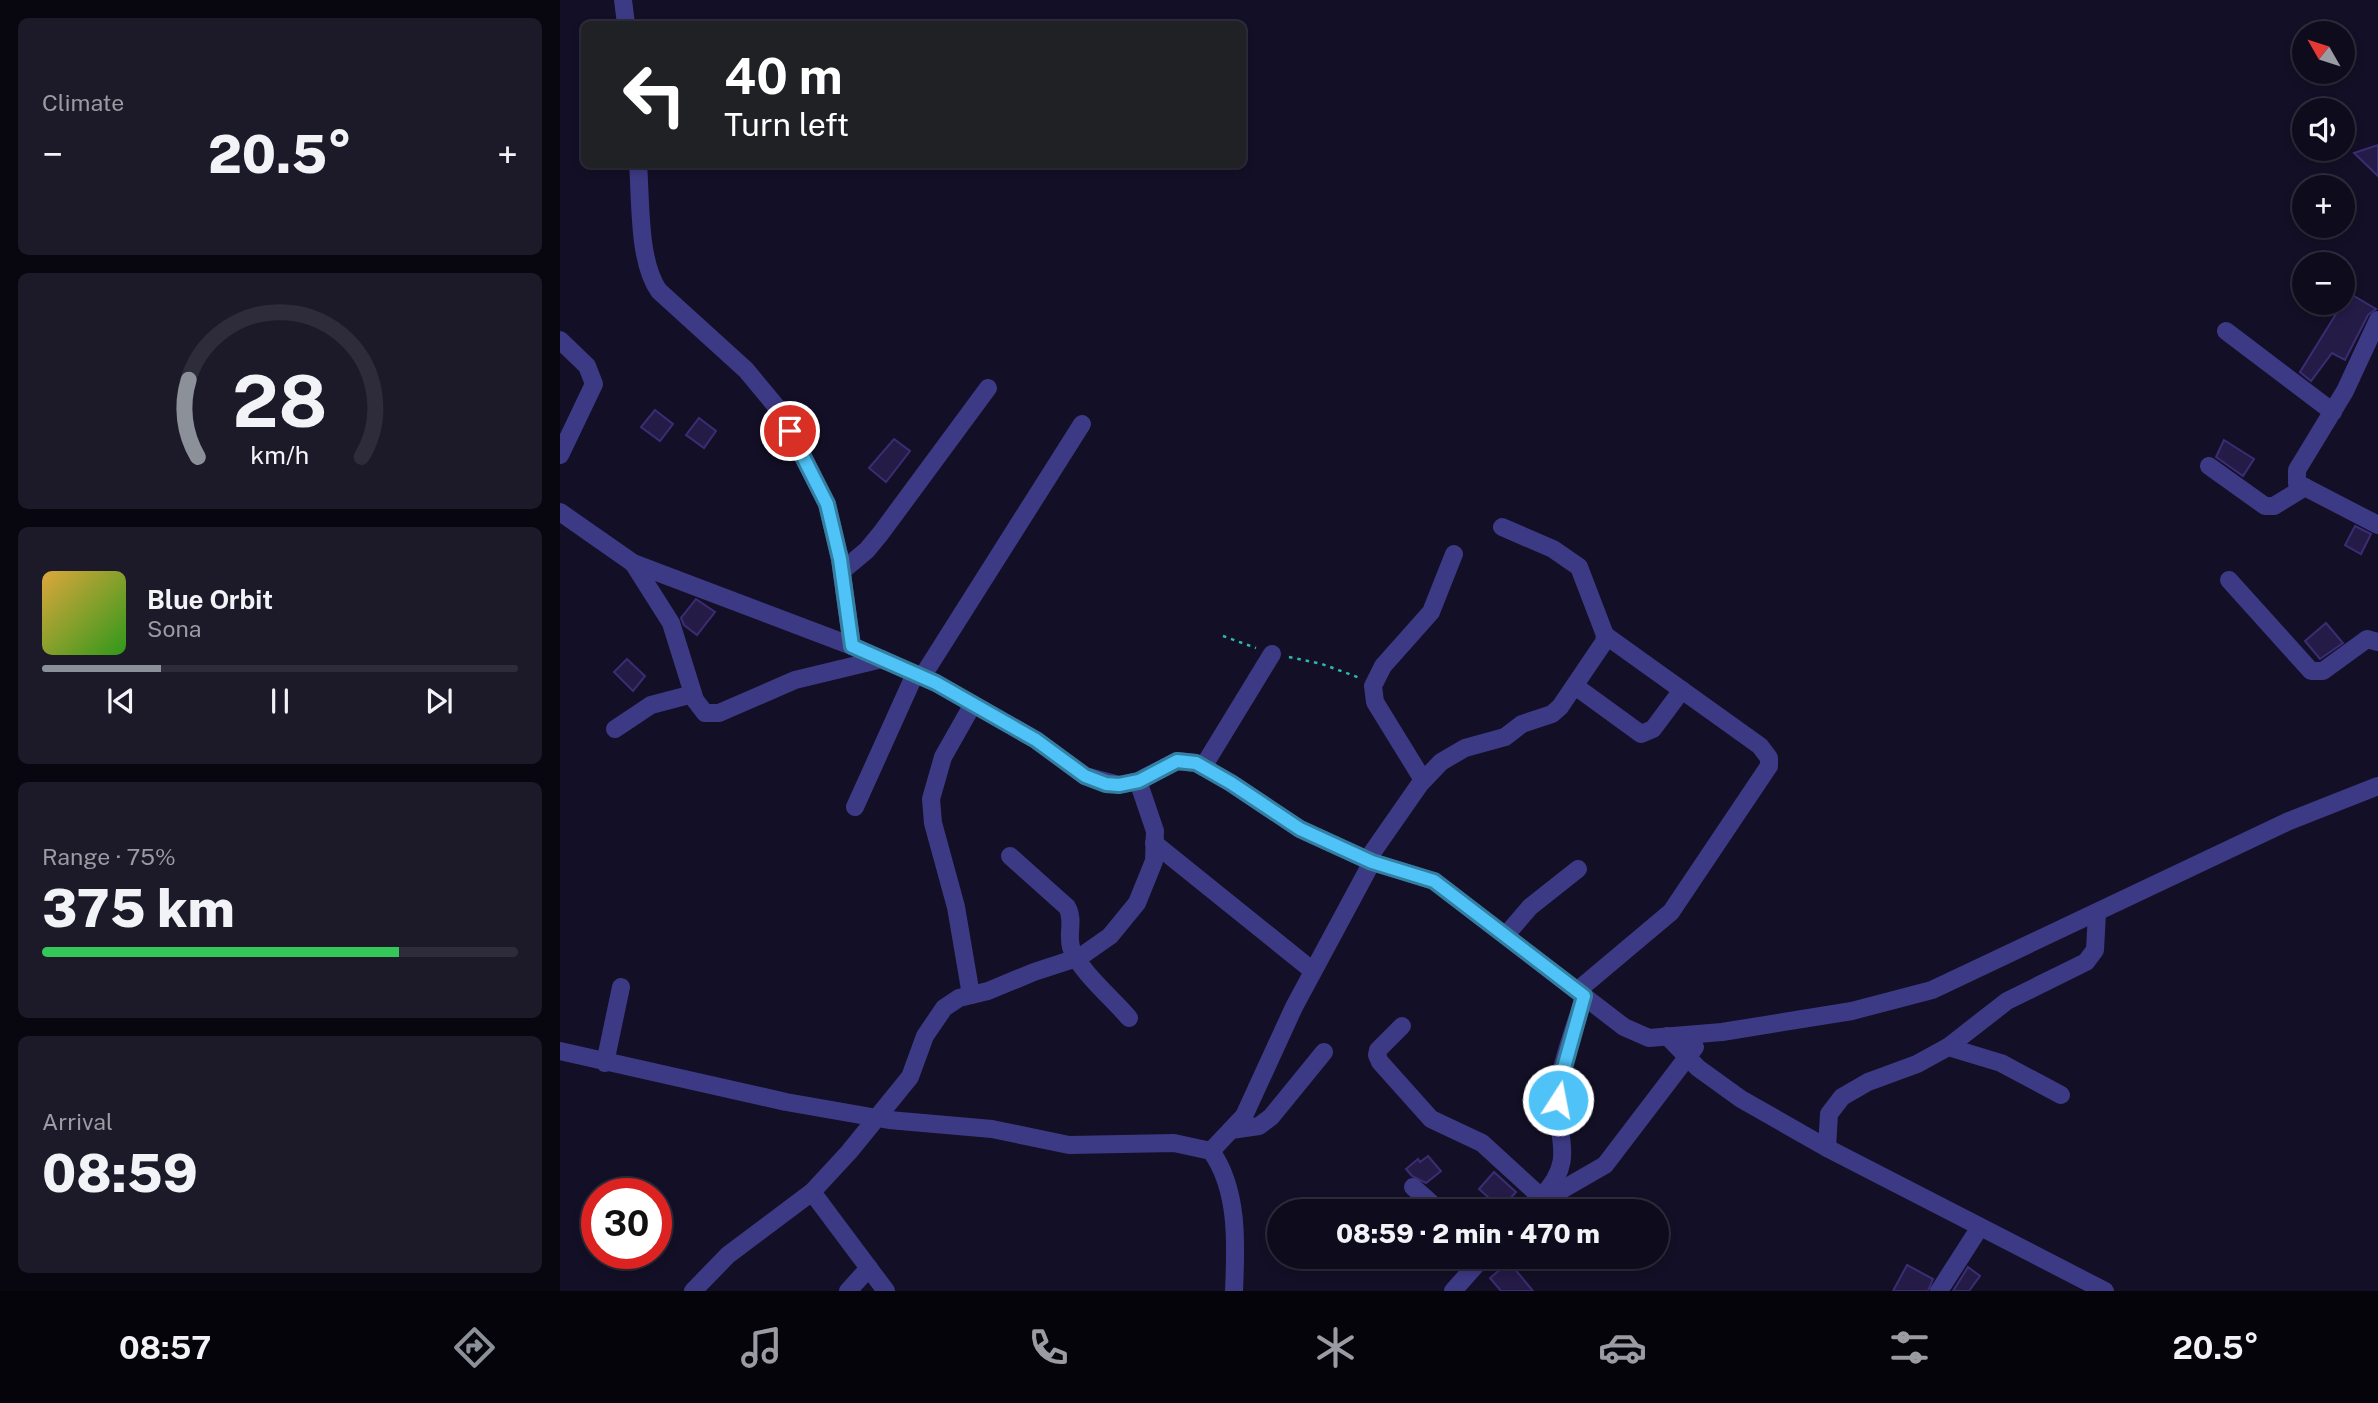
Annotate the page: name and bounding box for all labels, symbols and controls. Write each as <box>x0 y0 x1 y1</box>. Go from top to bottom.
north arrow <box>2292 21 2356 84</box>
map controls <box>2292 21 2355 315</box>
text: 40 m <box>724 47 843 105</box>
icon: left <box>609 49 700 140</box>
text: Climate <box>42 89 124 116</box>
button: sound <box>2292 98 2355 161</box>
text: Turn left <box>724 106 849 143</box>
text: 20.5° <box>208 124 352 185</box>
text: − <box>42 132 63 177</box>
text: + <box>497 132 518 177</box>
button: + <box>2292 175 2355 238</box>
button: − <box>2292 252 2355 315</box>
text: 28 <box>232 358 328 443</box>
pin <box>760 401 820 461</box>
icon: arrive <box>771 412 809 450</box>
text: km/h <box>251 440 309 470</box>
text: Blue Orbit <box>147 584 273 615</box>
text: Sona <box>147 615 201 642</box>
icon: previous <box>102 682 140 720</box>
icon: pause <box>261 682 299 720</box>
icon: next <box>420 682 458 720</box>
text: Range · 75% <box>42 843 176 870</box>
text: 375 km <box>42 878 235 939</box>
position arrow <box>1521 1063 1595 1137</box>
text: Arrival <box>42 1108 113 1135</box>
text: 08:59 <box>42 1143 198 1204</box>
speed limit sign: 30 <box>581 1178 672 1269</box>
text: 08:59 · 2 min · 470 m <box>1336 1218 1600 1249</box>
icon: directions <box>450 1323 499 1372</box>
icon: music <box>737 1323 786 1372</box>
icon: phone <box>1024 1323 1073 1372</box>
icon: climate <box>1311 1323 1360 1372</box>
icon: car <box>1598 1323 1647 1372</box>
icon: filters <box>1885 1323 1934 1372</box>
text: 08:57 <box>119 1329 211 1366</box>
text: 20.5° <box>2173 1329 2259 1366</box>

